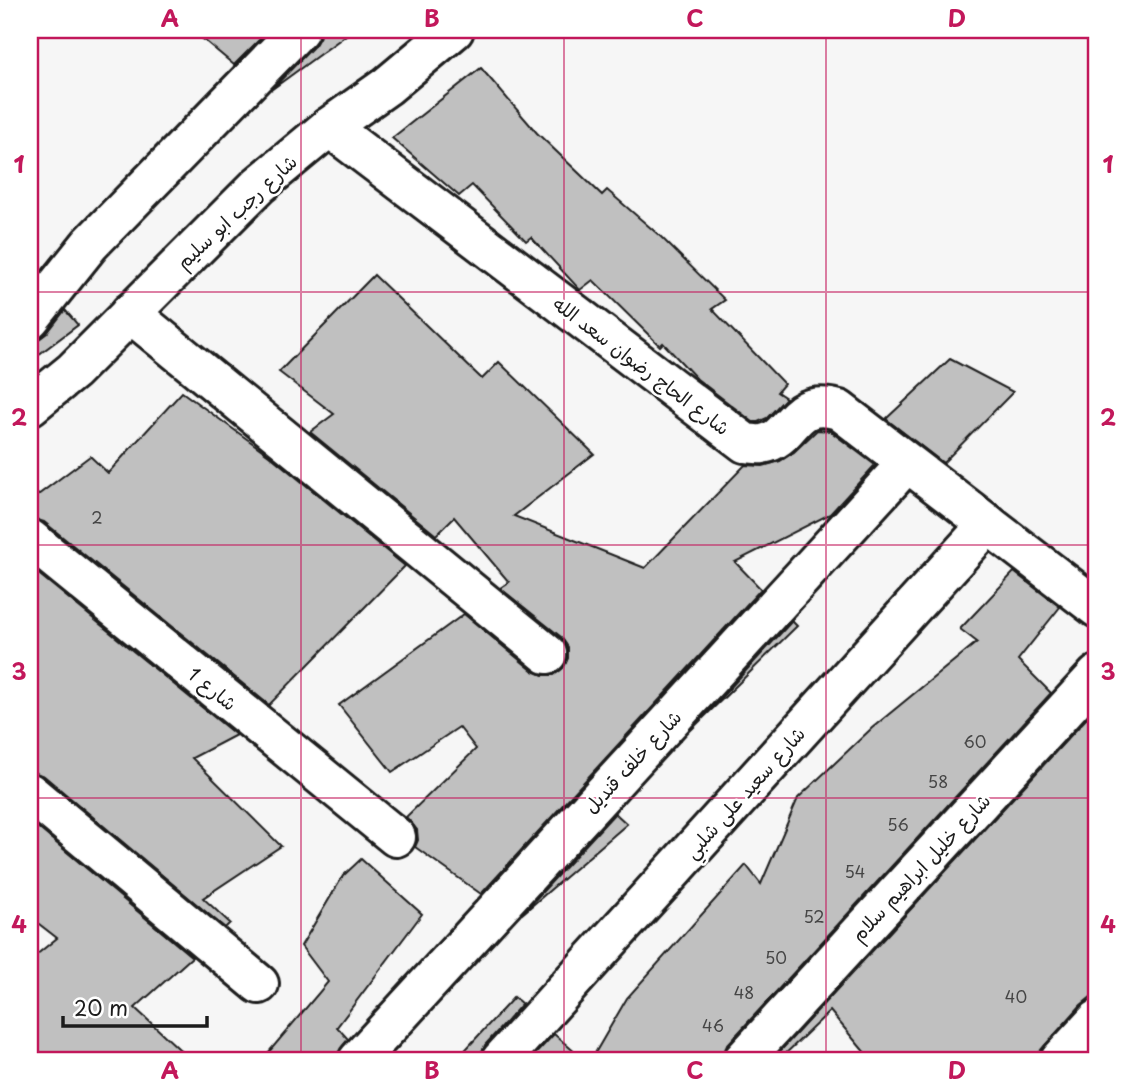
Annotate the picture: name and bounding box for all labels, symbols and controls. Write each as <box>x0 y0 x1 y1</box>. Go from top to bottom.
text: A <box>161 0 179 35</box>
text: B <box>424 0 440 35</box>
text: C <box>686 0 704 35</box>
text: D <box>948 0 966 35</box>
text: 1 <box>14 146 25 181</box>
text: 1 <box>1103 146 1114 181</box>
street label: شارع رجب ابو سليم <box>169 147 304 276</box>
street label: شارع الحاج رضوان سعد الله <box>547 289 736 442</box>
text: 2 <box>11 399 27 434</box>
text: 2 <box>1100 399 1116 434</box>
house number: 2 <box>91 505 103 529</box>
text: 3 <box>11 653 27 688</box>
text: 3 <box>1100 653 1116 688</box>
street label: شارع 1 <box>182 660 244 717</box>
street label: شارع خلف قنديل <box>577 703 688 819</box>
street label: شارع سعيد على شلبي <box>677 720 814 867</box>
house number: 60 <box>964 729 986 753</box>
house number: 58 <box>928 769 948 793</box>
street label: شارع خليل ابراهيم سلام <box>844 787 998 949</box>
house number: 56 <box>887 812 909 836</box>
house number: 54 <box>845 859 865 883</box>
house number: 52 <box>803 904 825 928</box>
text: 4 <box>11 906 27 941</box>
text: 4 <box>1100 906 1116 941</box>
house number: 50 <box>765 945 787 969</box>
house number: 48 <box>734 980 754 1004</box>
house number: 40 <box>1005 984 1027 1008</box>
scale bar <box>63 985 206 1029</box>
text: 20 m <box>74 991 128 1023</box>
house number: 46 <box>702 1013 724 1037</box>
text: A <box>161 1052 179 1087</box>
text: B <box>424 1052 440 1087</box>
text: C <box>686 1052 704 1087</box>
text: D <box>948 1052 966 1087</box>

